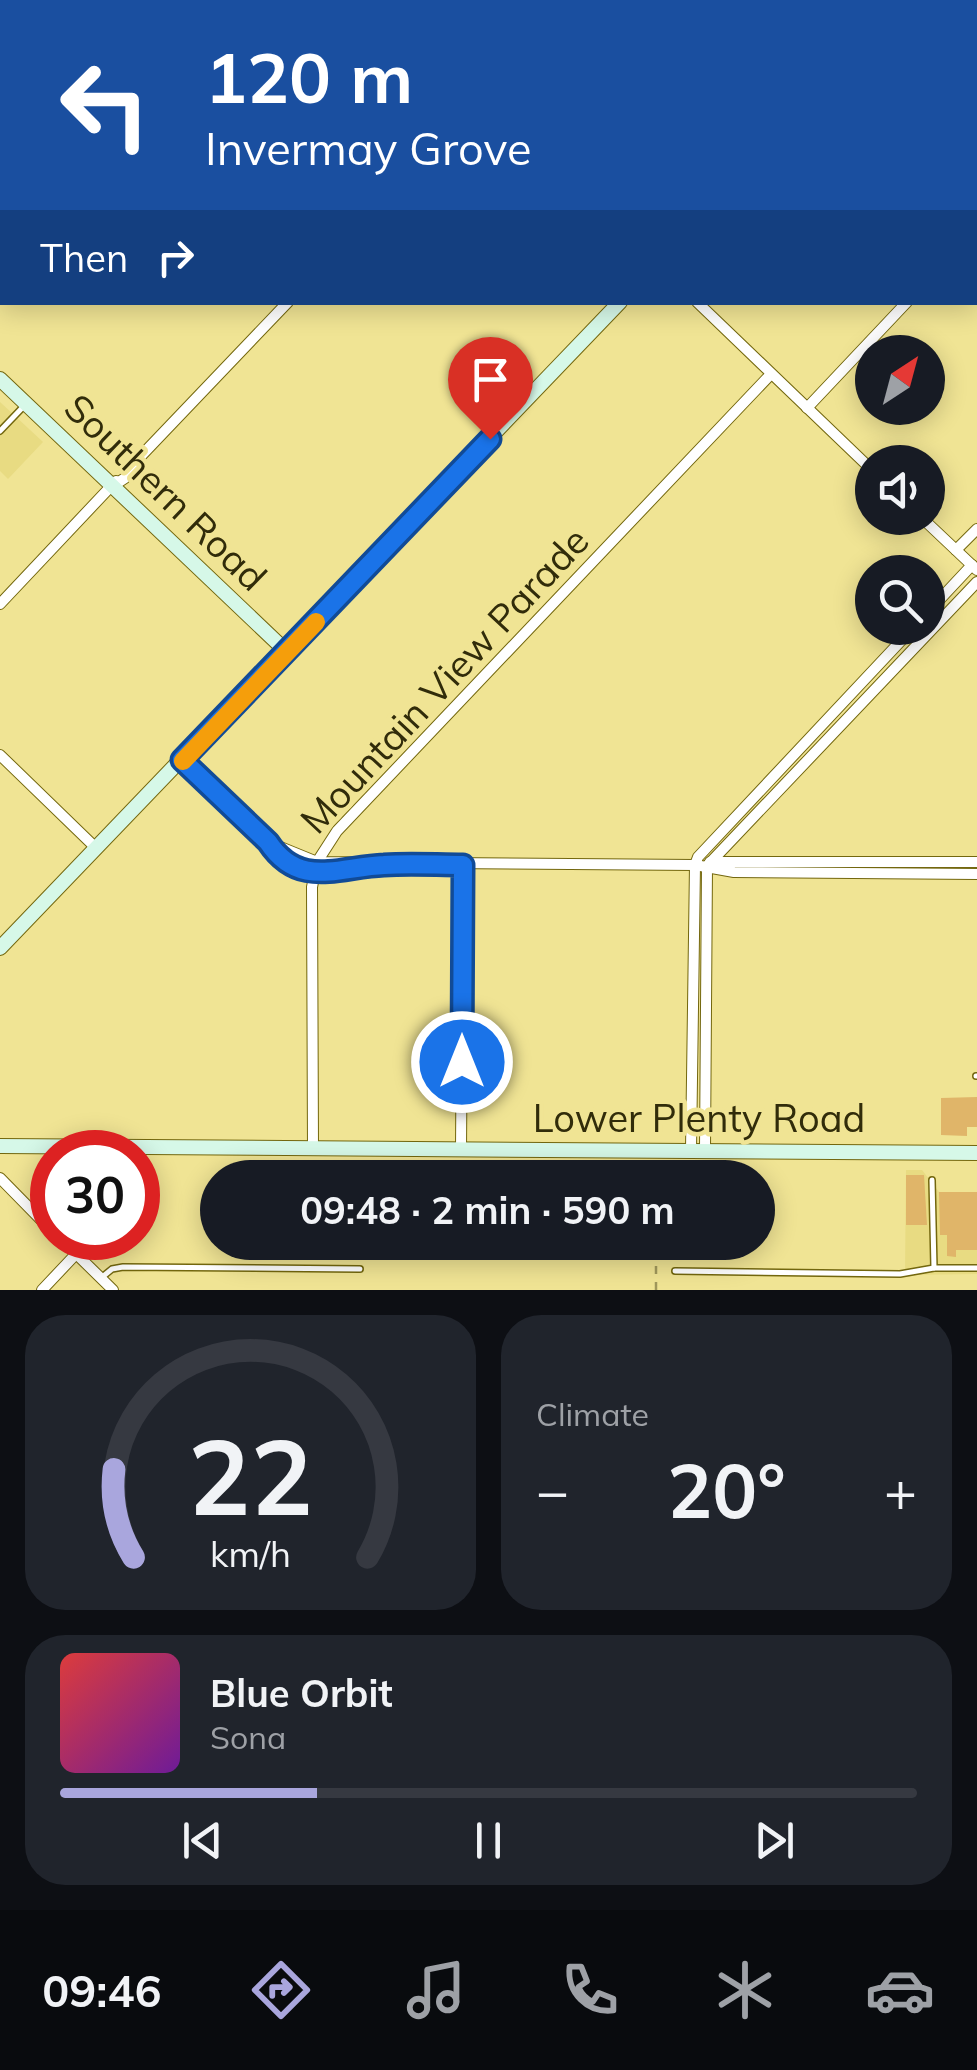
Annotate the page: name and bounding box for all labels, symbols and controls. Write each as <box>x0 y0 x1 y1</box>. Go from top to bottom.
text: 120 m <box>205 33 413 121</box>
icon: left <box>40 40 170 170</box>
text: Invermay Grove <box>205 120 531 176</box>
icon: right <box>148 230 203 285</box>
text: Then <box>40 234 128 282</box>
north arrow <box>855 335 945 425</box>
map controls <box>855 335 945 645</box>
pin <box>448 337 533 440</box>
icon: arrive <box>463 352 518 407</box>
street label: Southern Road <box>55 383 277 601</box>
button: sound <box>855 445 945 535</box>
street label: Mountain View Parade <box>290 517 598 843</box>
button: search <box>855 555 945 645</box>
position arrow <box>410 1010 514 1114</box>
street label: Lower Plenty Road <box>533 1094 865 1142</box>
speed limit sign: 30 <box>30 1130 160 1260</box>
text: 09:48 · 2 min · 590 m <box>300 1186 675 1234</box>
text: Climate <box>536 1394 649 1434</box>
text: 22 <box>188 1410 313 1541</box>
text: 20° <box>667 1443 786 1537</box>
text: − <box>536 1456 569 1525</box>
text: + <box>884 1456 917 1525</box>
text: km/h <box>210 1531 291 1576</box>
text: Blue Orbit <box>210 1669 393 1717</box>
text: Sona <box>210 1717 286 1757</box>
icon: previous <box>175 1813 230 1868</box>
icon: pause <box>461 1813 516 1868</box>
icon: next <box>747 1813 802 1868</box>
icon: directions <box>246 1955 316 2025</box>
icon: music <box>401 1955 471 2025</box>
icon: phone <box>555 1955 625 2025</box>
icon: climate <box>710 1955 780 2025</box>
icon: car <box>865 1955 935 2025</box>
text: 09:46 <box>42 1962 161 2018</box>

